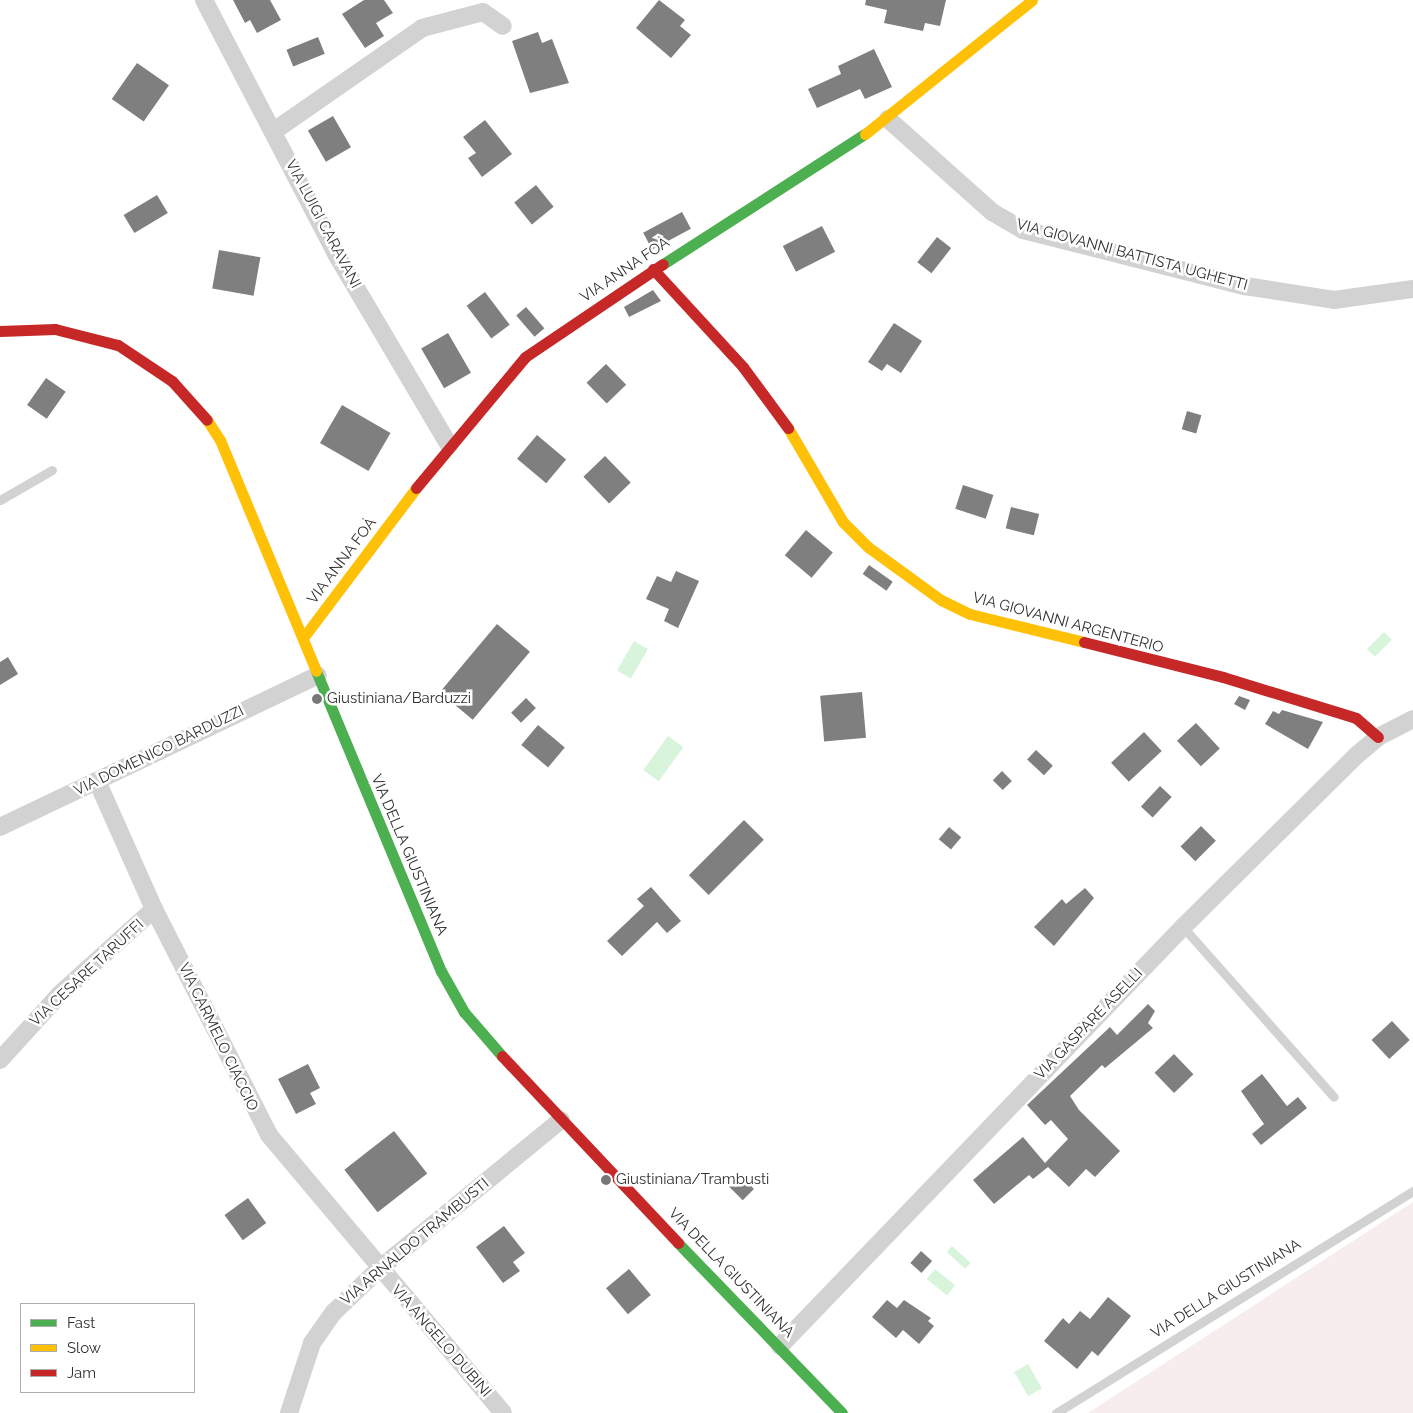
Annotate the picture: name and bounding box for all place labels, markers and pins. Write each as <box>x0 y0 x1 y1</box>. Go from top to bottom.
place label: Giustiniana/Barduzzi <box>327 690 471 708</box>
marker: Giustiniana/Barduzzi <box>311 693 323 705</box>
place label: Giustiniana/Trambusti <box>616 1171 769 1189</box>
marker: Giustiniana/Trambusti <box>600 1174 612 1186</box>

